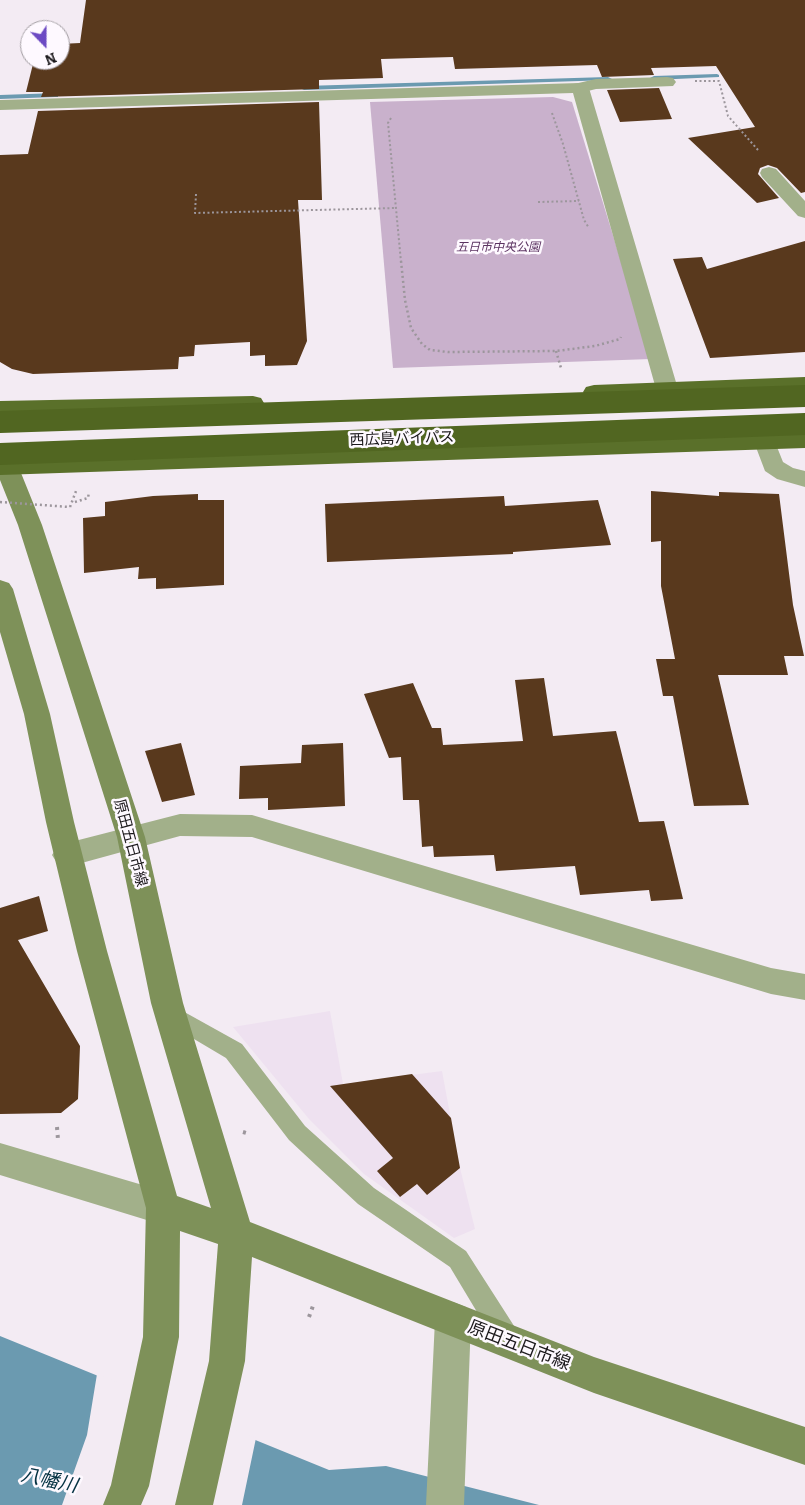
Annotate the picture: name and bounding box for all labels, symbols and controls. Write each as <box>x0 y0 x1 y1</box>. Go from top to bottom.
north arrow <box>20 20 70 70</box>
text: N <box>42 49 59 68</box>
park label: 五日市中央公園 <box>456 241 540 255</box>
street label: 西広島バイパス <box>349 428 455 450</box>
street label: 原田五日市線 <box>110 797 150 889</box>
street label: 原田五日市線 <box>465 1317 573 1375</box>
water label: 八幡川 <box>19 1464 79 1498</box>

